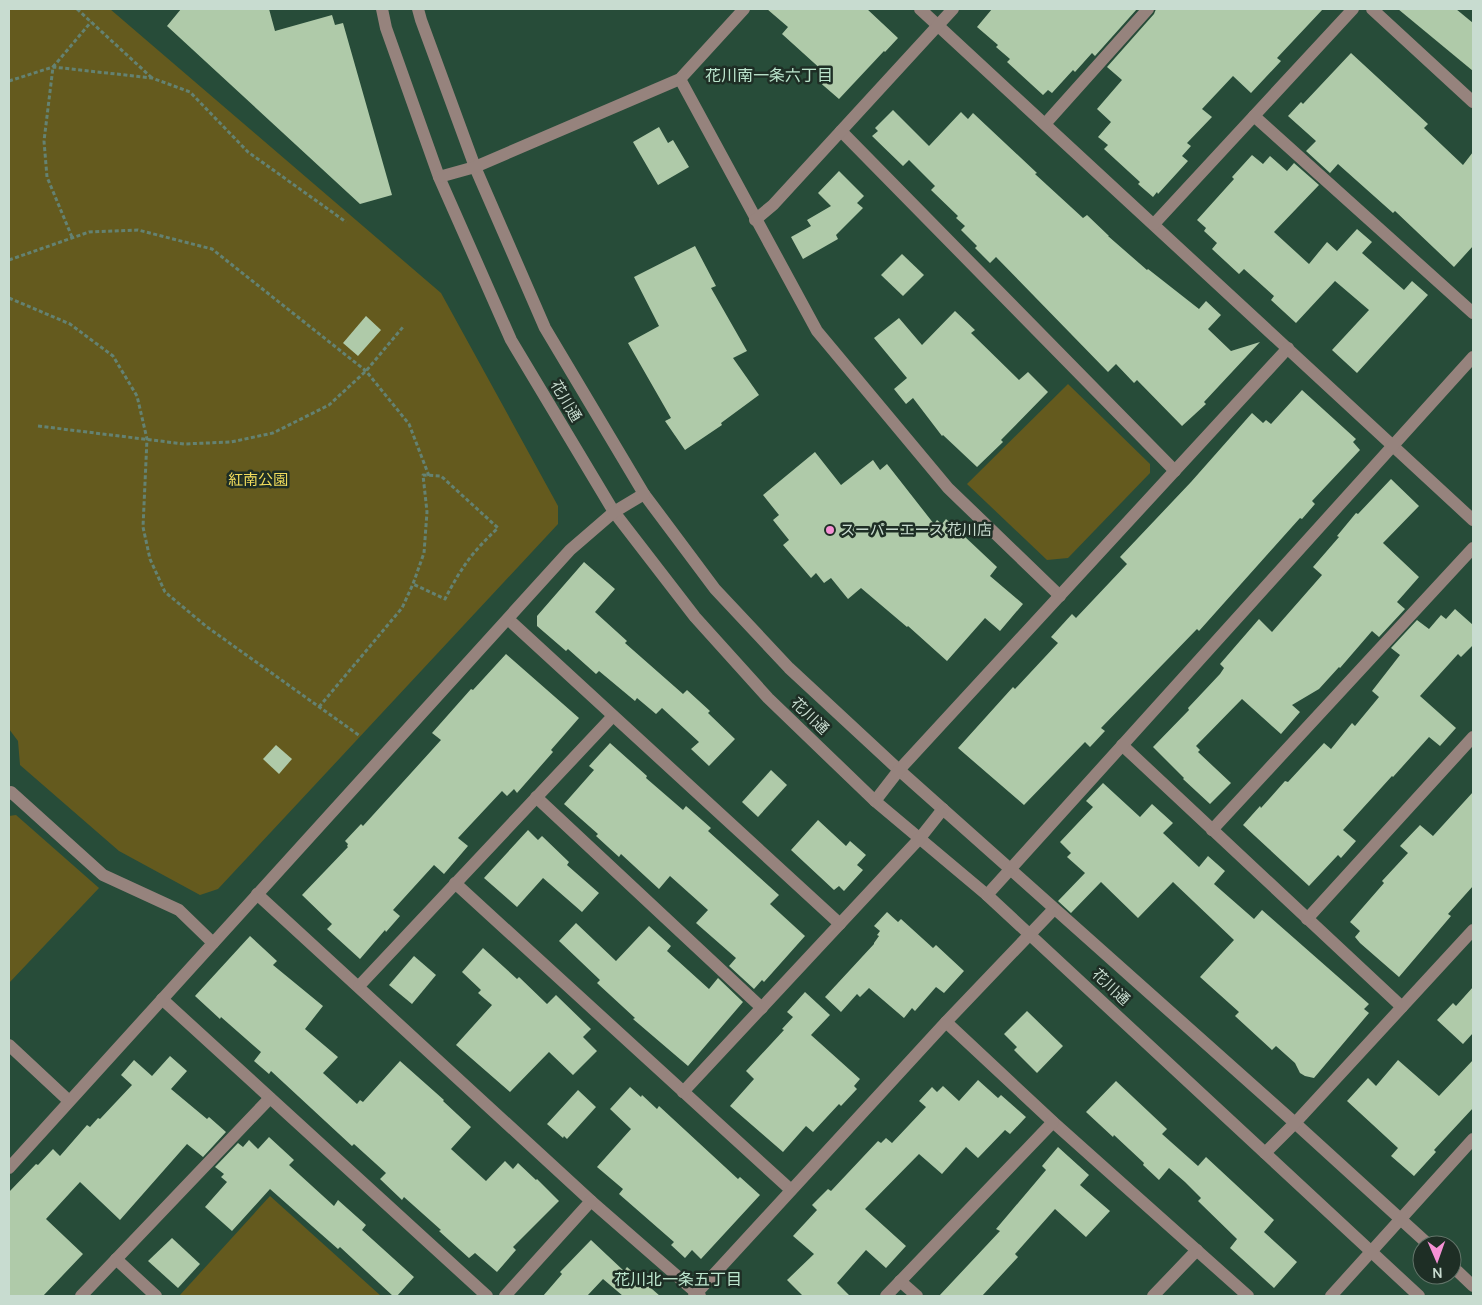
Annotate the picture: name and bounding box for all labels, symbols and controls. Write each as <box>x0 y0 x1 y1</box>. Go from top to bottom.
district label: 花川南一条六丁目 <box>705 64 833 86</box>
street label: 花川通 <box>546 376 587 425</box>
park label: 紅南公園 <box>228 469 288 490</box>
place label: スーパーエース 花川店 <box>840 519 992 540</box>
marker: スーパーエース 花川店 <box>824 524 836 536</box>
street label: 花川通 <box>787 692 834 739</box>
street label: 花川通 <box>1088 964 1135 1010</box>
north arrow <box>1412 1235 1462 1285</box>
text: N <box>1432 1264 1443 1283</box>
district label: 花川北一条五丁目 <box>614 1268 742 1290</box>

